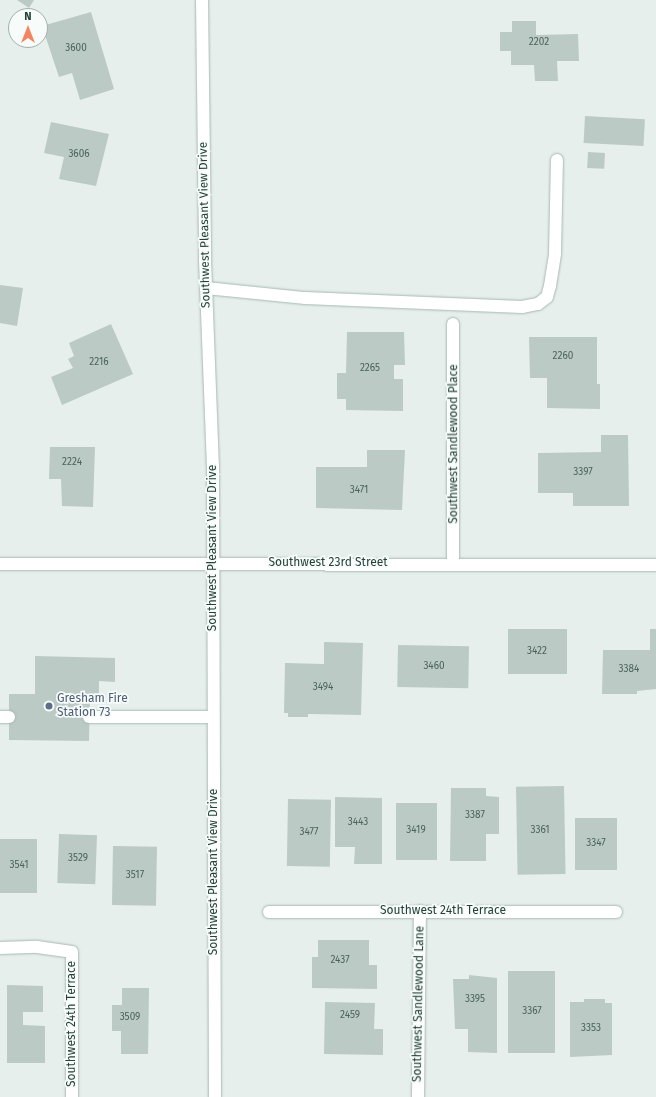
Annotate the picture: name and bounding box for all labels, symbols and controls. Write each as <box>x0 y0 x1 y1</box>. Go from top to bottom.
north arrow <box>8 8 48 48</box>
text: N <box>24 10 32 23</box>
house number: 2202 <box>529 37 549 49</box>
house number: 3600 <box>65 43 87 55</box>
street label: Southwest Pleasant View Drive <box>196 142 214 308</box>
house number: 3606 <box>68 149 90 161</box>
house number: 2260 <box>553 351 573 363</box>
house number: 2216 <box>89 357 109 369</box>
house number: 2265 <box>360 363 380 375</box>
street label: Southwest Sandlewood Place <box>447 364 461 524</box>
house number: 2224 <box>62 457 82 469</box>
street label: Southwest Pleasant View Drive <box>206 465 220 631</box>
house number: 3397 <box>573 467 593 479</box>
house number: 3471 <box>350 485 368 497</box>
street label: Southwest 23rd Street <box>268 556 388 570</box>
house number: 3422 <box>527 646 547 658</box>
house number: 3460 <box>423 661 445 673</box>
house number: 3384 <box>619 664 639 676</box>
house number: 3494 <box>313 682 333 694</box>
place label: Gresham Fire Station 73 <box>57 692 128 720</box>
marker: Gresham Fire Station 73 <box>44 701 54 711</box>
street label: Southwest Pleasant View Drive <box>207 789 221 955</box>
house number: 3387 <box>465 810 485 822</box>
house number: 3443 <box>348 817 368 829</box>
house number: 3419 <box>406 825 426 837</box>
house number: 3361 <box>530 825 550 837</box>
house number: 3477 <box>300 827 318 839</box>
house number: 3347 <box>586 838 606 850</box>
house number: 3529 <box>68 853 88 865</box>
house number: 3541 <box>9 860 29 872</box>
house number: 3517 <box>126 870 144 882</box>
street label: Southwest 24th Terrace <box>380 904 506 918</box>
street label: Southwest Sandlewood Lane <box>410 926 428 1082</box>
house number: 2437 <box>330 955 350 967</box>
street label: Southwest 24th Terrace <box>65 961 79 1087</box>
house number: 3395 <box>465 994 485 1006</box>
house number: 3367 <box>522 1006 542 1018</box>
house number: 2459 <box>340 1010 360 1022</box>
house number: 3509 <box>120 1012 140 1024</box>
house number: 3353 <box>581 1023 601 1035</box>

